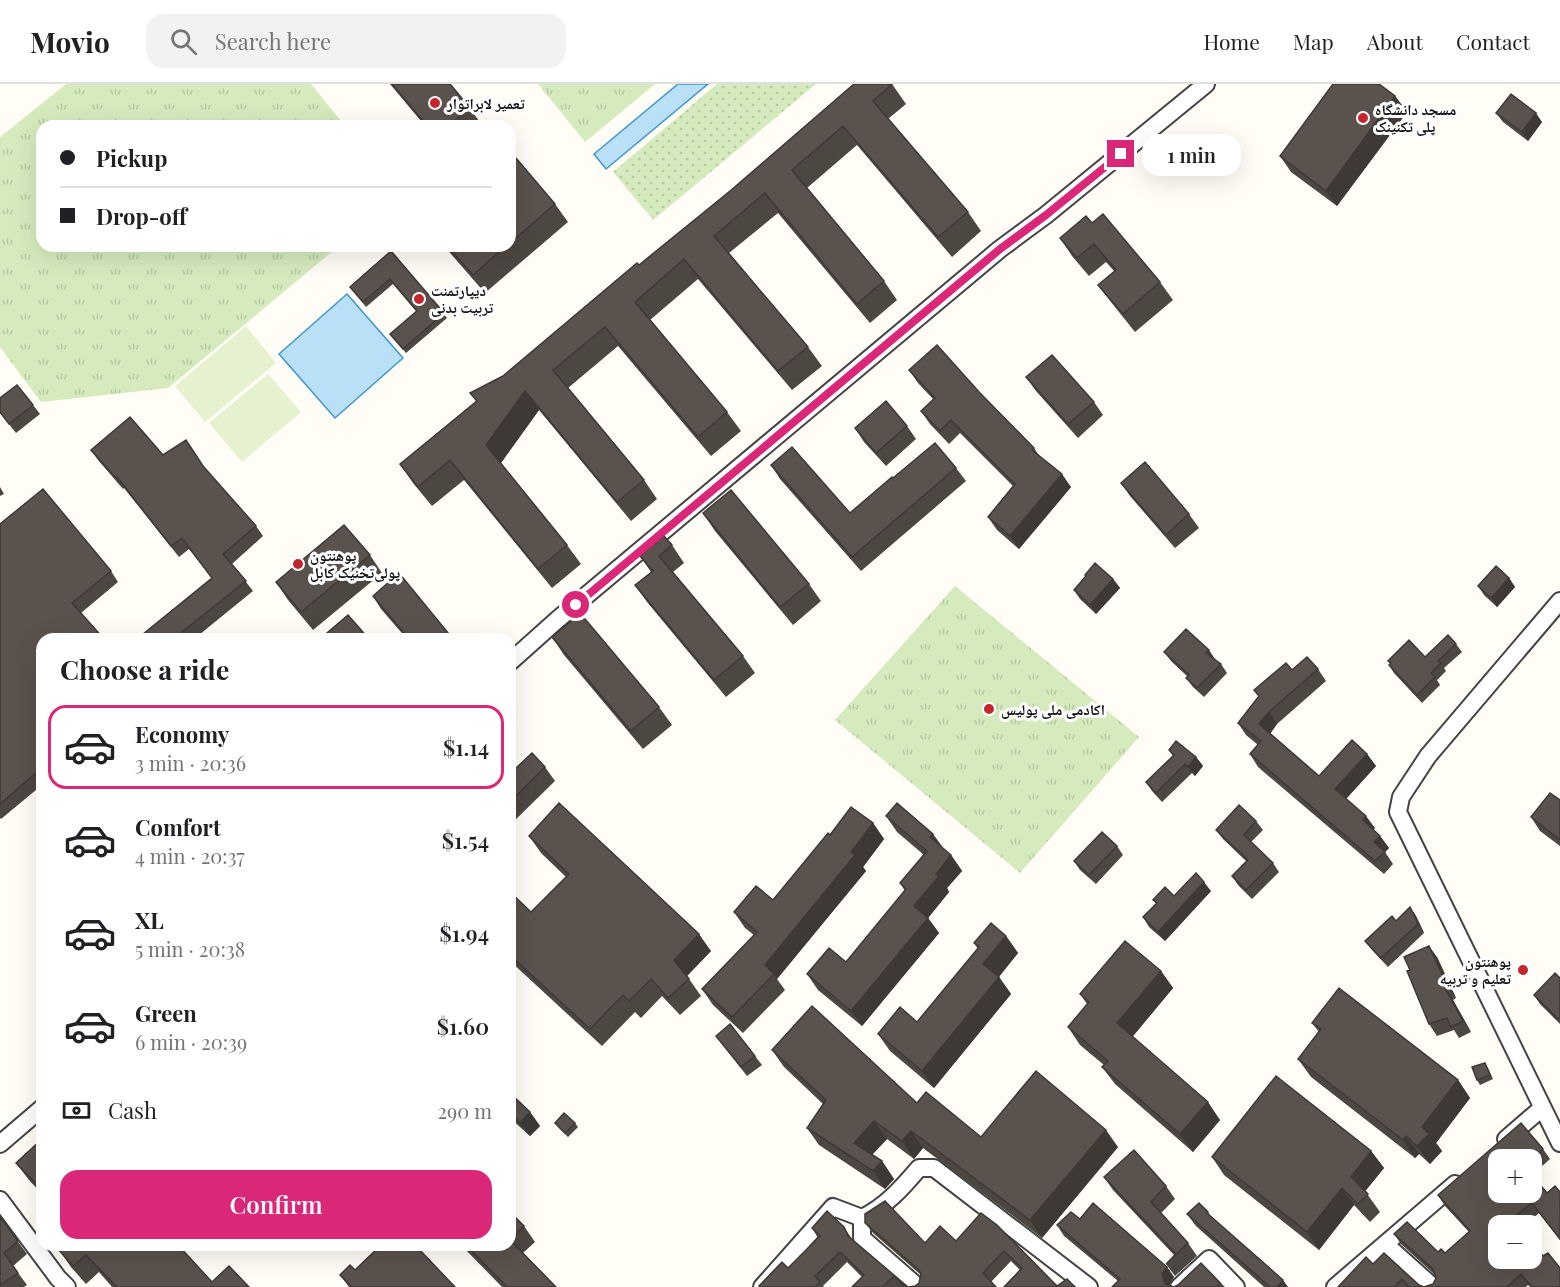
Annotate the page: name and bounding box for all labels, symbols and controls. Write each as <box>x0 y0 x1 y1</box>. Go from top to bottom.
search box <box>146 14 566 68</box>
text: Movio <box>30 23 110 60</box>
icon: search <box>167 25 200 58</box>
text: Search here <box>215 26 331 56</box>
text: Home <box>1204 27 1260 55</box>
text: Map <box>1293 27 1334 55</box>
text: About <box>1367 27 1423 55</box>
text: Contact <box>1456 27 1530 55</box>
place label: تعمیر لابراتوار <box>446 93 525 113</box>
marker: تعمیر لابراتوار <box>428 96 442 110</box>
place label: مسجد دانشگاه پلی تکنینک <box>1375 99 1456 136</box>
marker: مسجد دانشگاه پلی تکنینک <box>1356 111 1370 125</box>
callout: 1 min <box>1142 133 1241 175</box>
route end <box>1107 140 1134 167</box>
text: 1 min <box>1167 141 1216 168</box>
text: Pickup <box>96 143 167 173</box>
text: Drop-off <box>96 201 187 231</box>
place label: دیپارتمنت تربیت بدنی <box>431 280 493 317</box>
marker: دیپارتمنت تربیت بدنی <box>412 292 426 306</box>
place label: پوهنتون پولی‌تخنیک کابل <box>310 545 400 582</box>
marker: پوهنتون پولی‌تخنیک کابل <box>291 557 305 571</box>
route start <box>562 591 589 618</box>
text: Choose a ride <box>60 651 229 687</box>
place label: اکادمی ملی پولیس <box>1001 699 1105 719</box>
marker: اکادمی ملی پولیس <box>982 702 996 716</box>
text: Economy <box>135 719 229 749</box>
icon: car <box>63 720 117 774</box>
text: $1.14 <box>443 732 489 762</box>
text: 3 min · 20:36 <box>135 749 246 776</box>
text: Comfort <box>135 812 221 842</box>
icon: car <box>63 813 117 867</box>
text: $1.54 <box>442 825 489 855</box>
text: 4 min · 20:37 <box>135 842 245 869</box>
text: XL <box>135 905 164 935</box>
icon: car <box>63 906 117 960</box>
text: $1.94 <box>440 918 489 948</box>
text: 5 min · 20:38 <box>135 935 245 962</box>
place label: پوهنتون تعلیم و تربیه <box>1440 951 1511 989</box>
marker: پوهنتون تعلیم و تربیه <box>1516 963 1530 977</box>
text: Green <box>135 998 197 1028</box>
icon: car <box>63 999 117 1053</box>
text: $1.60 <box>437 1011 489 1041</box>
text: 6 min · 20:39 <box>135 1028 247 1055</box>
icon: cash <box>60 1094 93 1127</box>
text: Cash <box>108 1095 157 1125</box>
text: 290 m <box>438 1097 492 1124</box>
map controls <box>1488 1149 1542 1269</box>
button: + <box>1488 1149 1542 1203</box>
button: Confirm <box>60 1170 492 1239</box>
button: − <box>1488 1215 1542 1269</box>

